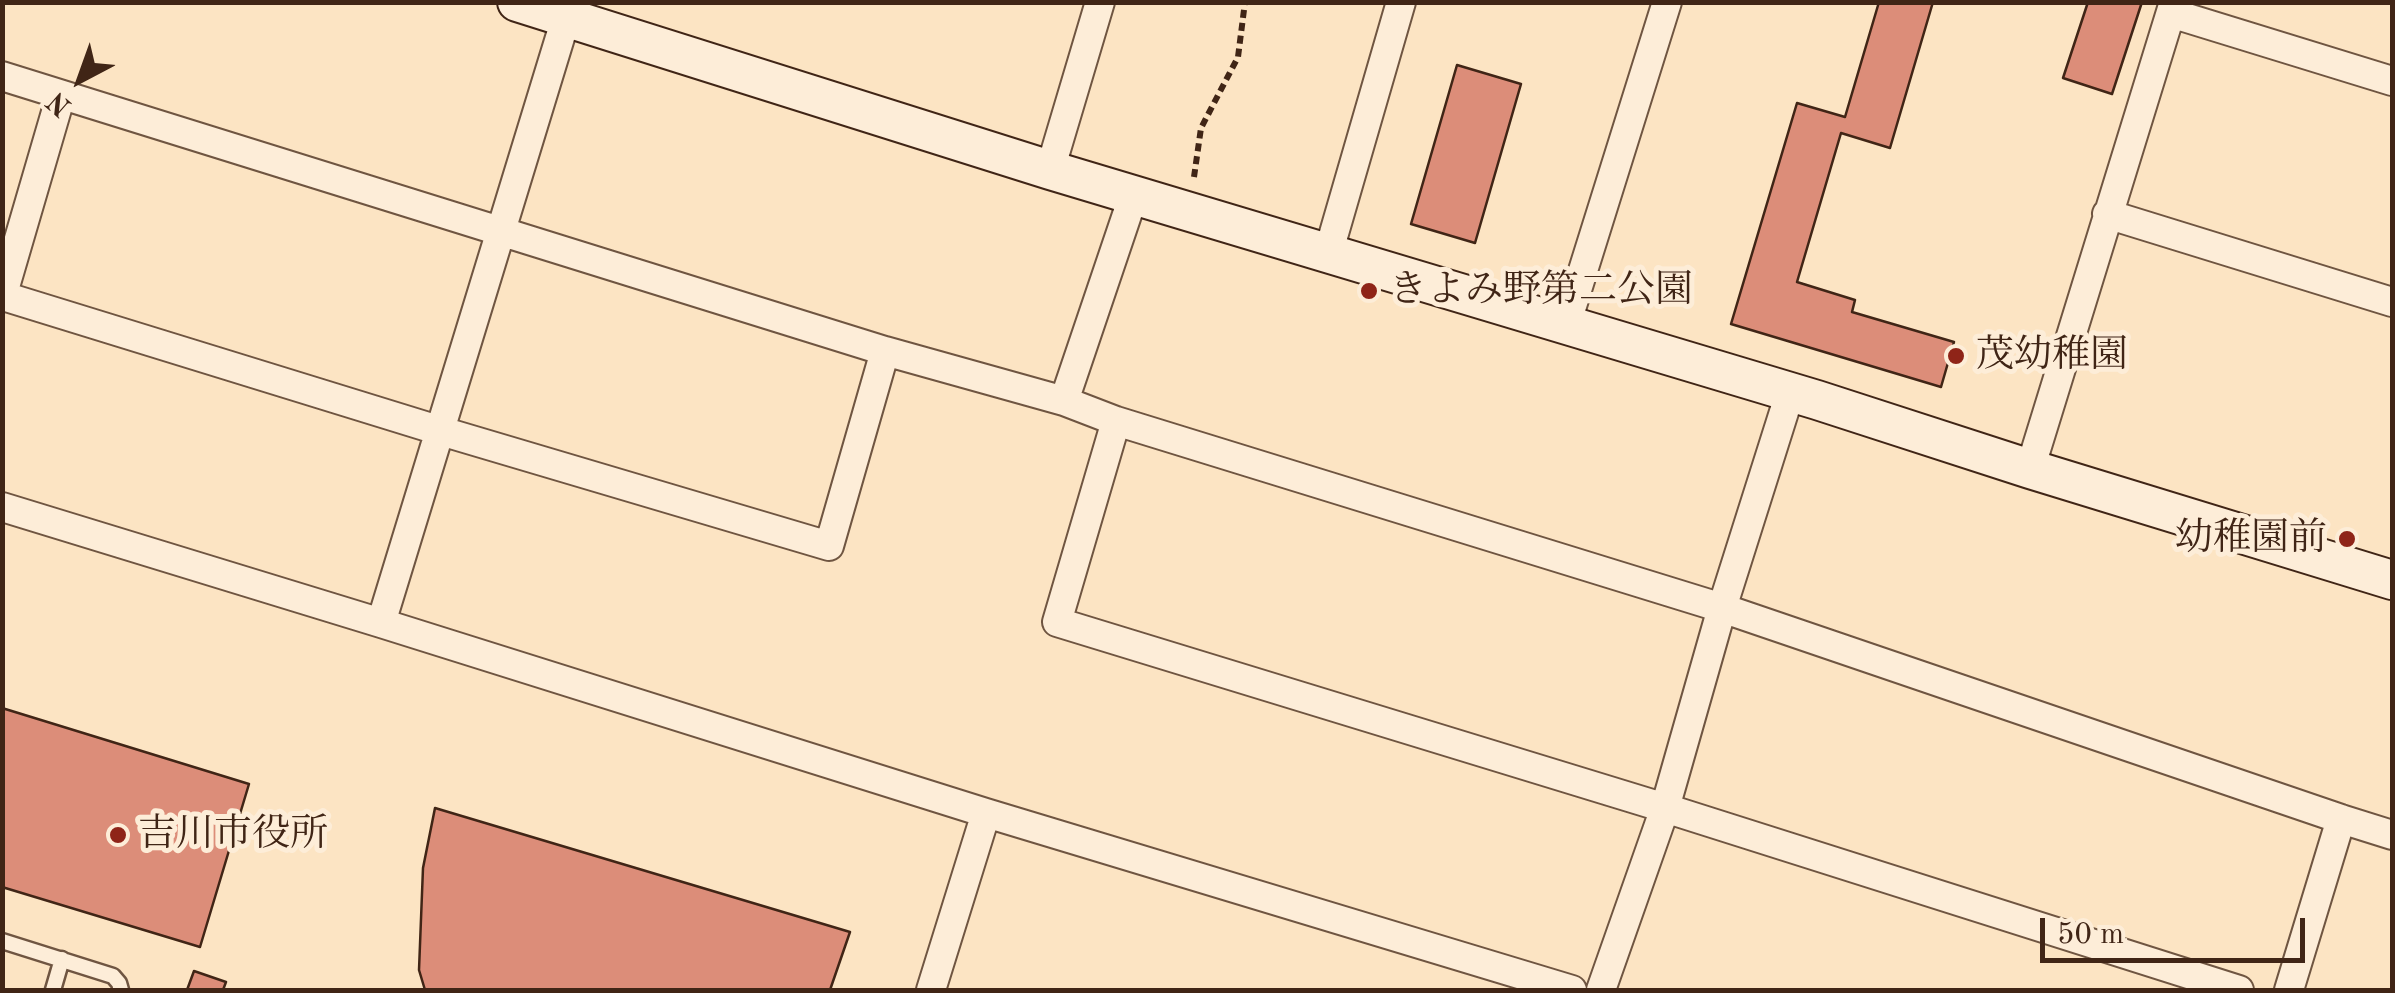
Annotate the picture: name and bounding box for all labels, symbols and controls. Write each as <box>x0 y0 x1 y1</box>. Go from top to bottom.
north arrow <box>30 30 130 130</box>
text: N <box>43 85 78 120</box>
place label: きよみ野第二公園 <box>1389 268 1693 314</box>
marker: きよみ野第二公園 <box>1358 280 1380 302</box>
place label: 茂幼稚園 <box>1976 333 2128 379</box>
marker: 茂幼稚園 <box>1945 345 1967 367</box>
place label: 幼稚園前 <box>2175 516 2327 562</box>
marker: 幼稚園前 <box>2336 528 2358 550</box>
place label: 吉川市役所 <box>138 812 328 858</box>
marker: 吉川市役所 <box>107 824 129 846</box>
scale bar <box>2045 898 2310 960</box>
text: 50 m <box>2057 920 2124 950</box>

